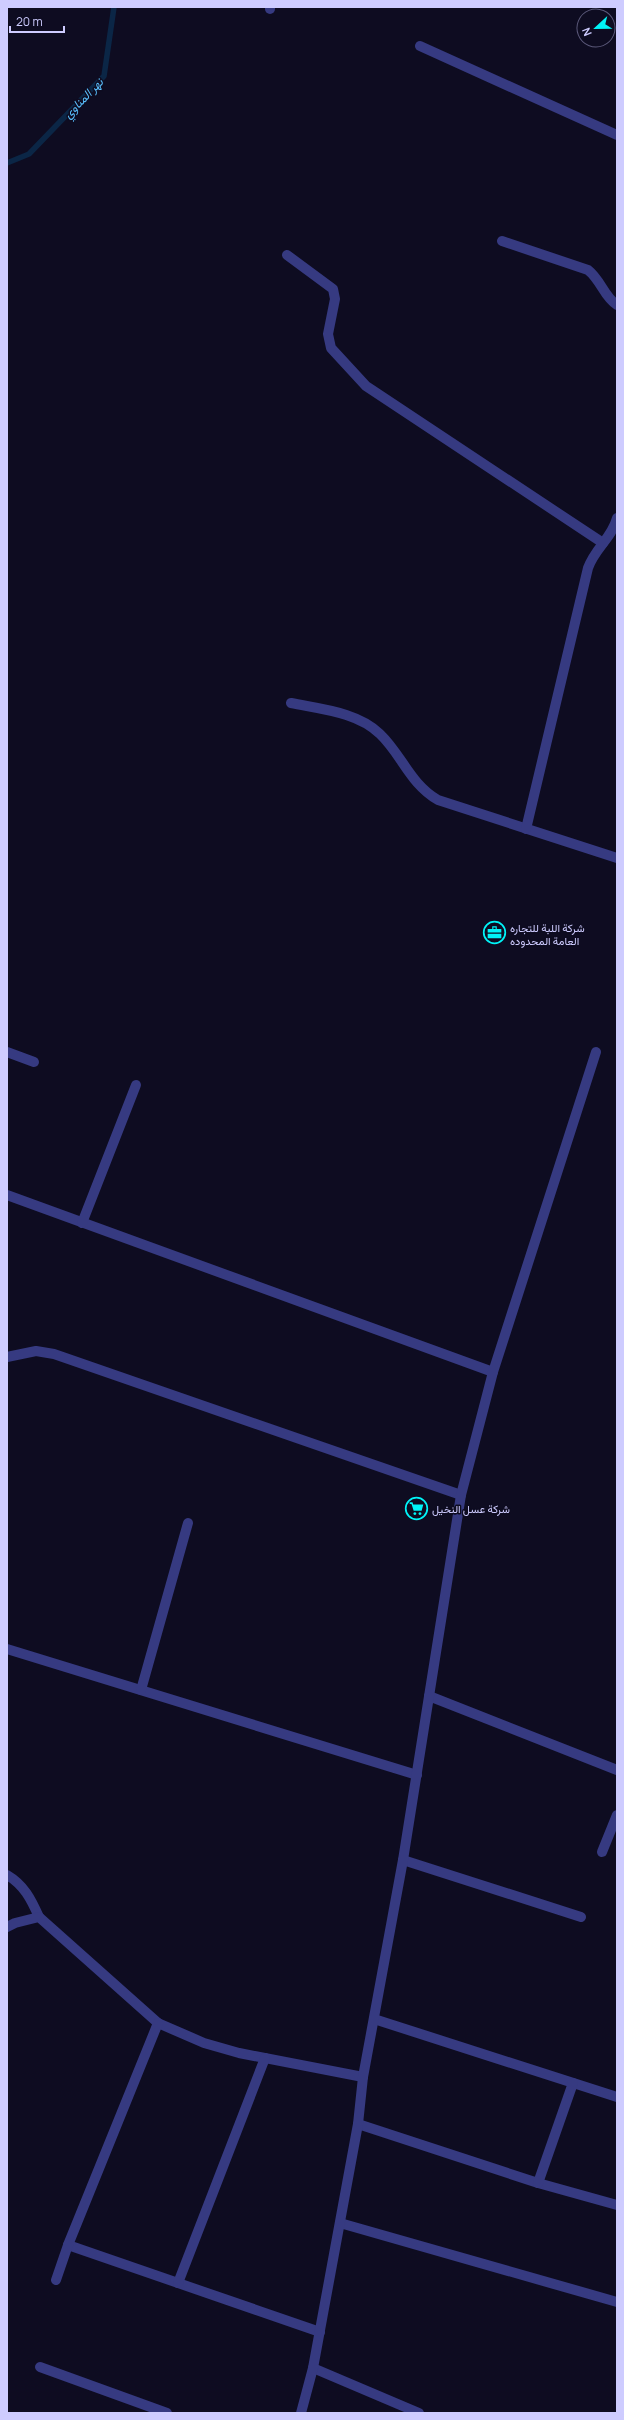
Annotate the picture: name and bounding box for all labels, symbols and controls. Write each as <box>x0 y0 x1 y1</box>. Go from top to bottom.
scale bar <box>10 8 64 34</box>
north arrow <box>576 8 616 48</box>
text: 20 m <box>16 13 43 30</box>
text: N <box>578 25 595 38</box>
water label: نهر المناوي <box>59 74 109 123</box>
office icon: شركة اللبة للتجاره العامة المحدوده <box>481 920 507 946</box>
place label: شركة اللبة للتجاره العامة المحدوده <box>510 920 585 948</box>
supermarket icon: شركة عسل النخيل <box>404 1495 430 1521</box>
place label: شركة عسل النخيل <box>432 1501 510 1516</box>

